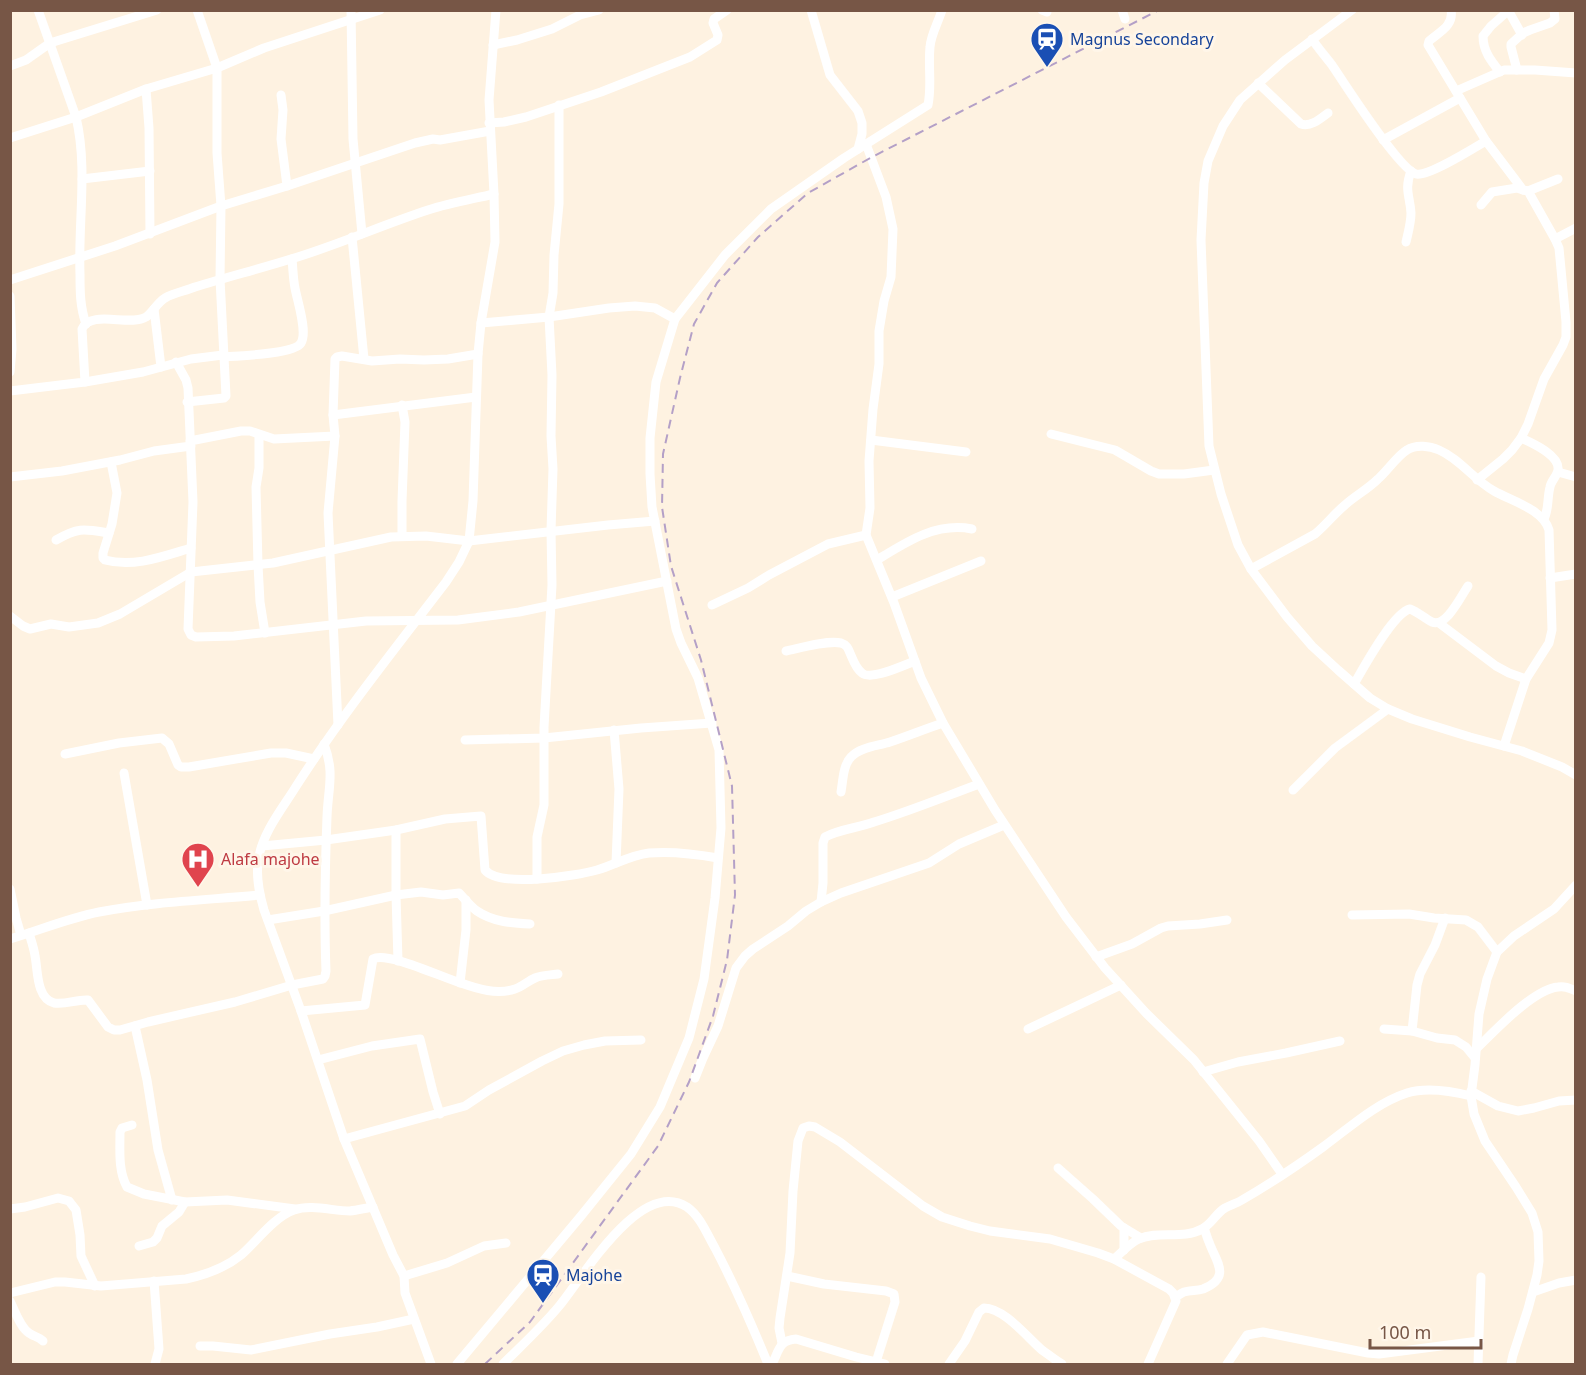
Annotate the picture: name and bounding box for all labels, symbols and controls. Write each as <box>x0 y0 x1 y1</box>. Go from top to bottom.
station icon: Magnus Secondary <box>1029 21 1065 68</box>
place label: Magnus Secondary <box>1070 28 1214 50</box>
hospital icon: Alafa majohe <box>180 841 216 888</box>
place label: Alafa majohe <box>221 848 320 870</box>
station icon: Majohe <box>525 1257 561 1304</box>
place label: Majohe <box>566 1264 622 1286</box>
scale bar <box>1370 1312 1481 1350</box>
text: 100 m <box>1379 1320 1431 1344</box>

